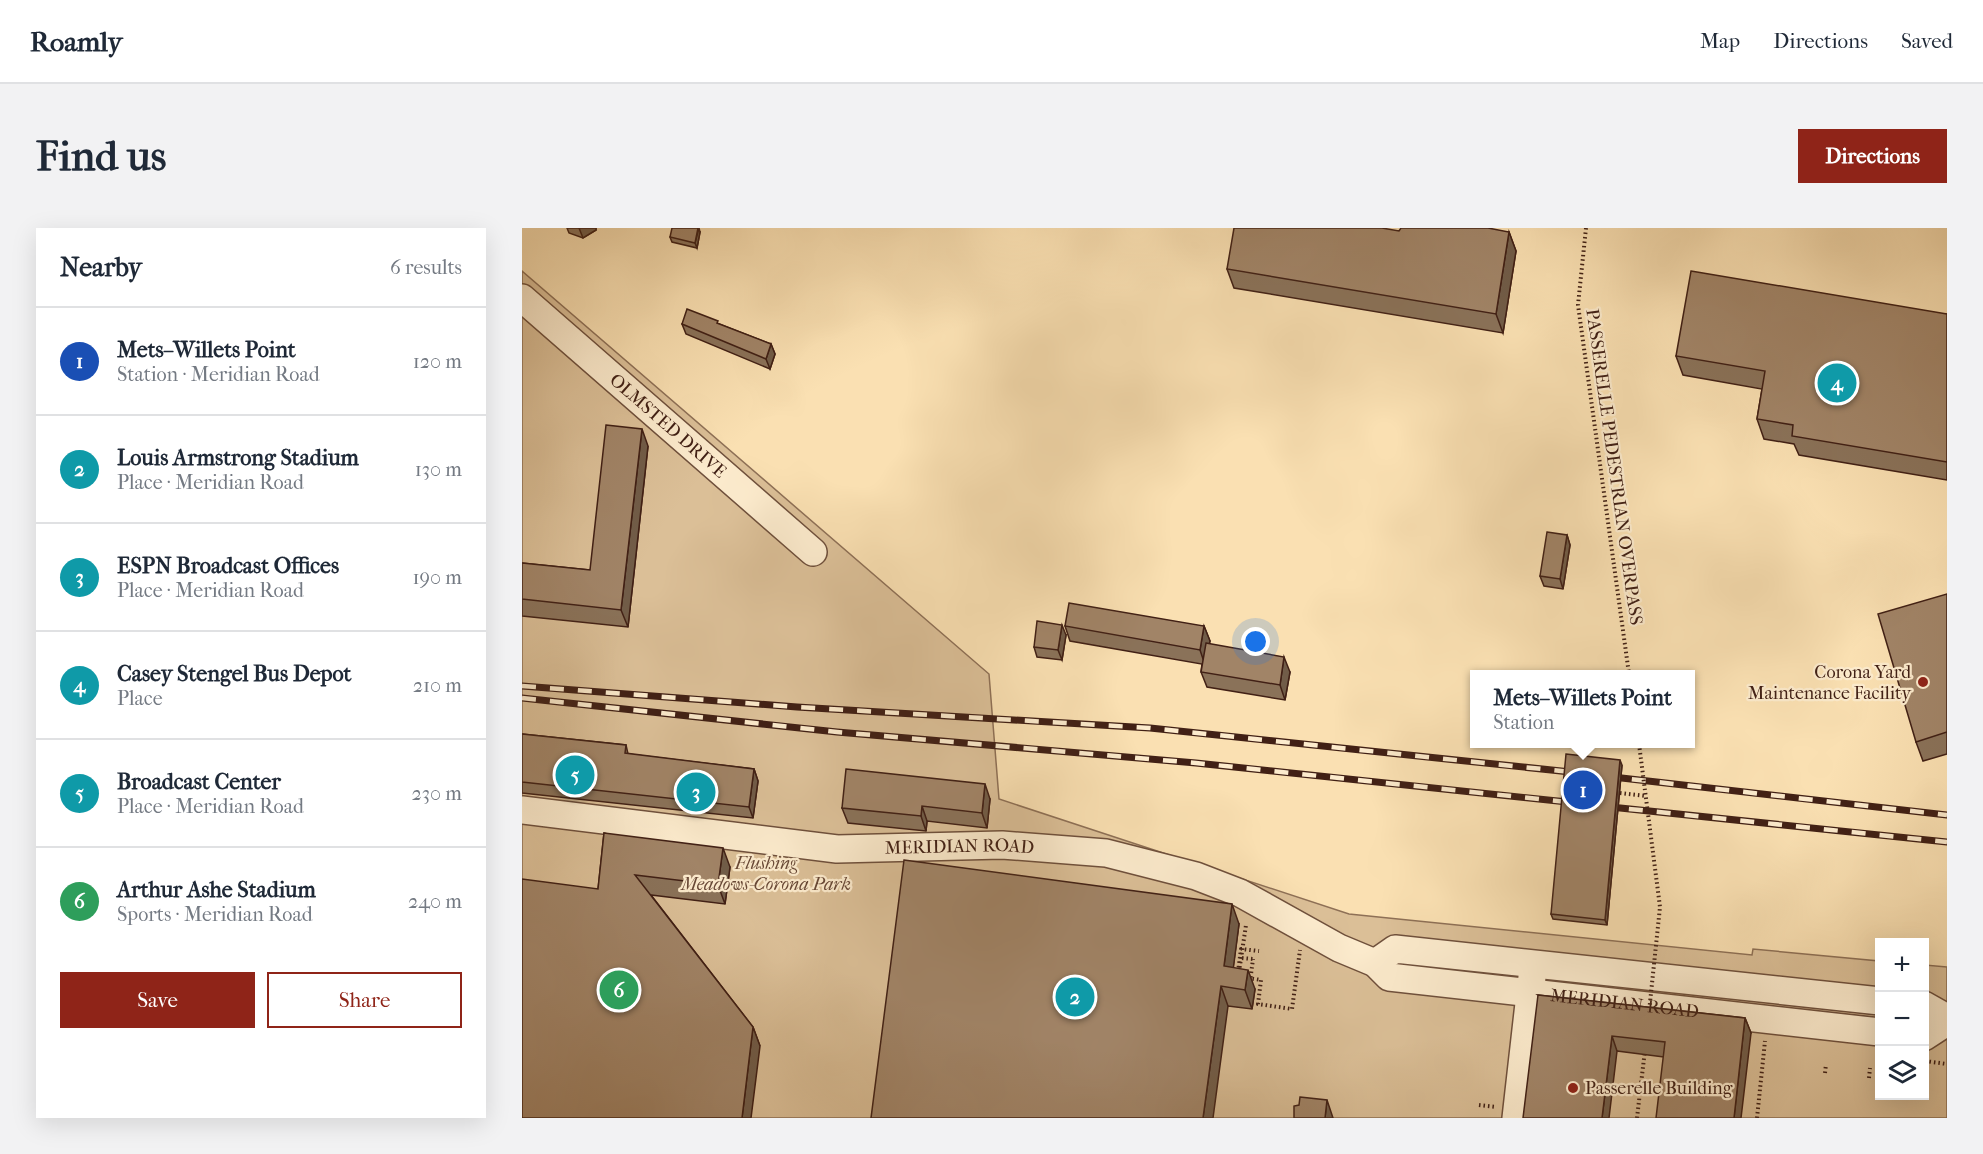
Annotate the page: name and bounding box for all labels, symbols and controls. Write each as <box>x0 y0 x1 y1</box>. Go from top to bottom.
text: Roamly <box>30 25 122 58</box>
text: Map <box>1700 29 1740 53</box>
text: Directions <box>1773 29 1868 53</box>
text: Saved <box>1901 29 1953 53</box>
button: Directions <box>1798 129 1947 183</box>
text: Find us <box>36 132 166 181</box>
text: Nearby <box>60 252 142 283</box>
text: 6 results <box>390 256 462 279</box>
street label: PASSERELLE PEDESTRIAN OVERPASS <box>1581 308 1647 626</box>
text: Mets–Willets Point <box>117 337 296 363</box>
text: 1 <box>76 350 83 373</box>
text: 120 m <box>413 350 462 373</box>
pin: 4 <box>1818 360 1856 406</box>
text: Station · Meridian Road <box>117 363 320 386</box>
street label: OLMSTED DRIVE <box>606 369 731 482</box>
text: Louis Armstrong Stadium <box>117 445 359 471</box>
text: 2 <box>74 458 85 481</box>
text: 130 m <box>415 458 462 481</box>
text: Place · Meridian Road <box>117 471 304 494</box>
text: ESPN Broadcast Offices <box>117 553 339 579</box>
text: 3 <box>75 566 84 589</box>
text: 190 m <box>412 566 462 589</box>
text: Place · Meridian Road <box>117 579 304 602</box>
your location <box>1241 627 1270 656</box>
text: Casey Stengel Bus Depot <box>117 661 351 687</box>
place label: Corona Yard Maintenance Facility <box>1748 662 1912 704</box>
popup <box>1470 670 1695 748</box>
text: 4 <box>74 674 85 697</box>
text: 210 m <box>413 674 462 697</box>
marker: Corona Yard Maintenance Facility <box>1916 675 1930 689</box>
text: Mets–Willets Point <box>1493 685 1672 711</box>
text: Place <box>117 687 163 710</box>
text: Station <box>1493 711 1554 734</box>
pin: 5 <box>556 752 594 798</box>
pin: 1 <box>1564 768 1602 812</box>
text: Broadcast Center <box>117 769 281 795</box>
pin: 3 <box>676 770 716 814</box>
text: 5 <box>75 782 84 805</box>
text: 230 m <box>412 782 462 805</box>
text: Place · Meridian Road <box>117 795 304 818</box>
street label: MERIDIAN ROAD <box>885 834 1035 858</box>
park label: Flushing Meadows-Corona Park <box>679 853 851 895</box>
text: Arthur Ashe Stadium <box>117 877 316 903</box>
text: 6 <box>74 890 85 913</box>
text: 240 m <box>408 890 462 913</box>
text: Sports · Meridian Road <box>117 903 313 926</box>
map controls <box>1875 938 1929 1100</box>
button: + <box>1875 938 1929 992</box>
pin: 6 <box>600 968 638 1012</box>
button: Save <box>60 972 255 1028</box>
button: Share <box>267 972 462 1028</box>
pin: 2 <box>1056 974 1094 1020</box>
street label: MERIDIAN ROAD <box>1549 985 1700 1022</box>
button: − <box>1875 992 1929 1046</box>
button: layers <box>1875 1046 1929 1100</box>
place label: Passerelle Building <box>1585 1078 1733 1099</box>
marker: Passerelle Building <box>1566 1081 1580 1095</box>

